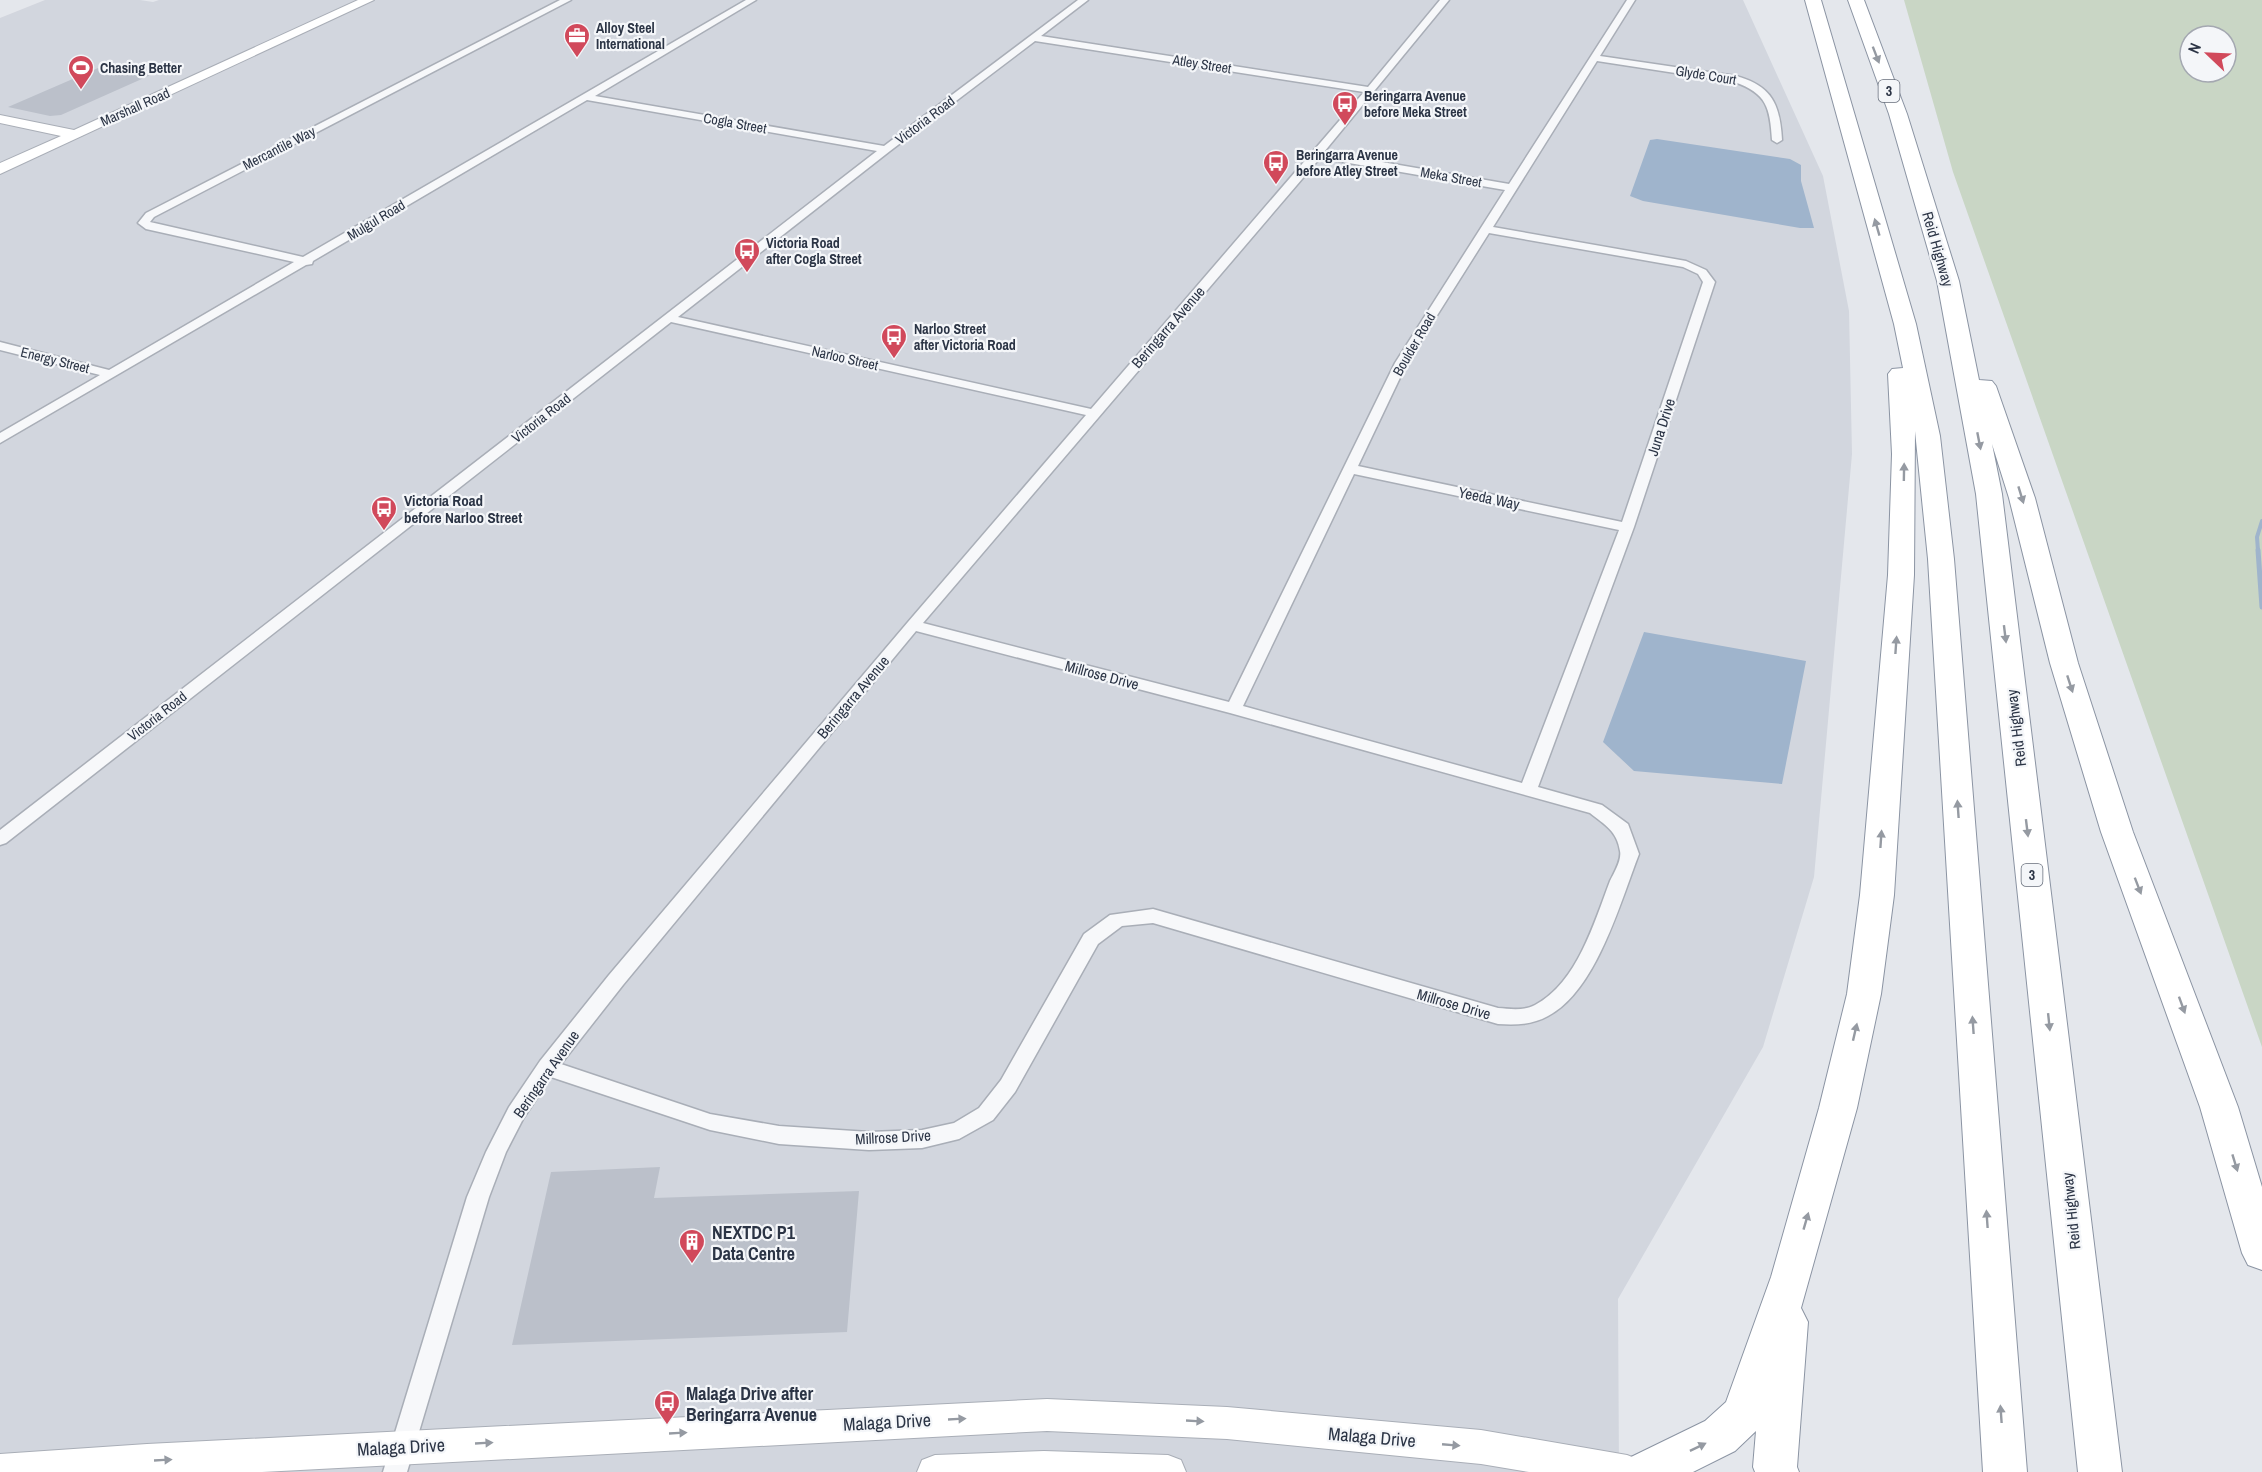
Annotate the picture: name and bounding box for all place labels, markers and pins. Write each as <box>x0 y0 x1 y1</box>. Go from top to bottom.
place label: Alloy Steel International <box>596 19 665 53</box>
office icon: Alloy Steel International <box>562 21 592 59</box>
sports icon: Chasing Better <box>66 53 96 91</box>
place label: Chasing Better <box>100 59 182 77</box>
place label: Beringarra Avenue before Meka Street <box>1364 87 1467 121</box>
bus stop icon: Beringarra Avenue before Meka Street <box>1330 89 1360 127</box>
place label: Beringarra Avenue before Atley Street <box>1296 146 1398 180</box>
bus stop icon: Beringarra Avenue before Atley Street <box>1261 148 1291 186</box>
place label: Victoria Road after Cogla Street <box>766 234 862 268</box>
bus stop icon: Victoria Road after Cogla Street <box>732 236 762 274</box>
place label: Narloo Street after Victoria Road <box>914 320 1016 354</box>
bus stop icon: Narloo Street after Victoria Road <box>879 322 909 360</box>
place label: Victoria Road before Narloo Street <box>404 490 522 528</box>
bus stop icon: Victoria Road before Narloo Street <box>369 494 399 532</box>
place label: NEXTDC P1 Data Centre <box>712 1220 796 1266</box>
building icon: NEXTDC P1 Data Centre <box>677 1227 707 1265</box>
place label: Malaga Drive after Beringarra Avenue <box>686 1381 817 1427</box>
bus stop icon: Malaga Drive after Beringarra Avenue <box>652 1388 682 1426</box>

